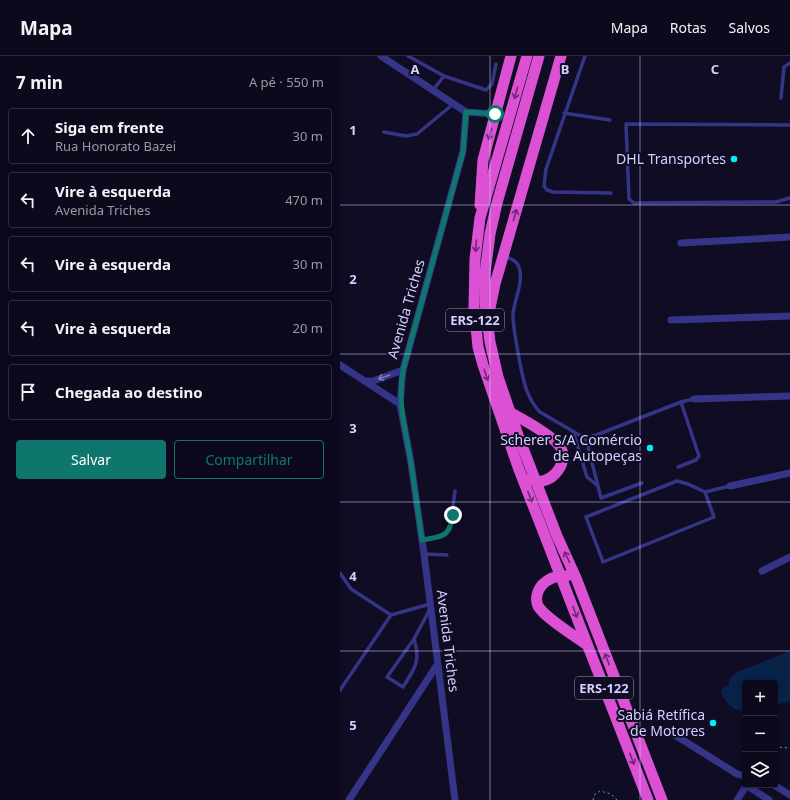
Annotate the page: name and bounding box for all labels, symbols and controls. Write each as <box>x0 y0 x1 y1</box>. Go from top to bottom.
text: Mapa <box>20 15 73 41</box>
text: Mapa <box>611 18 648 37</box>
text: Rotas <box>670 18 707 37</box>
text: Salvos <box>729 18 770 37</box>
text: A <box>411 60 420 78</box>
text: B <box>561 60 569 78</box>
text: C <box>711 60 719 78</box>
text: 7 min <box>16 71 63 94</box>
text: A pé · 550 m <box>249 73 324 91</box>
one-way arrow <box>512 87 519 100</box>
route start <box>486 105 504 123</box>
text: Siga em frente <box>55 117 164 137</box>
text: 1 <box>349 121 357 139</box>
icon: ahead <box>17 125 39 147</box>
text: 30 m <box>293 127 323 145</box>
one-way arrow <box>486 127 493 140</box>
text: Rua Honorato Bazei <box>55 137 176 155</box>
place label: DHL Transportes <box>616 149 726 168</box>
marker: DHL Transportes <box>729 154 739 164</box>
text: Vire à esquerda <box>55 181 171 201</box>
icon: left <box>17 189 39 211</box>
text: 470 m <box>285 191 323 209</box>
text: Avenida Triches <box>55 201 150 219</box>
one-way arrow <box>512 209 519 222</box>
one-way arrow <box>472 239 479 252</box>
icon: left <box>17 253 39 275</box>
text: Vire à esquerda <box>55 254 171 274</box>
text: 30 m <box>293 255 323 273</box>
street label: Avenida Triches <box>382 257 429 361</box>
text: 2 <box>349 270 357 288</box>
road number: ERS-122 <box>446 309 504 331</box>
icon: left <box>17 317 39 339</box>
text: Vire à esquerda <box>55 318 171 338</box>
text: 20 m <box>293 319 323 337</box>
one-way arrow <box>483 368 490 381</box>
one-way arrow <box>379 373 391 381</box>
icon: arrive <box>17 381 39 403</box>
text: Chegada ao destino <box>55 382 203 402</box>
text: 3 <box>349 419 357 437</box>
place label: Scherer S/A Comércio de Autopeças <box>500 430 642 465</box>
button: Salvar <box>16 440 166 479</box>
button: Compartilhar <box>174 440 324 479</box>
marker: Scherer S/A Comércio de Autopeças <box>645 443 655 453</box>
one-way arrow <box>527 490 535 502</box>
route end <box>444 506 462 524</box>
one-way arrow <box>562 552 570 564</box>
text: 4 <box>349 567 357 585</box>
street label: Avenida Triches <box>433 589 464 693</box>
one-way arrow <box>571 605 579 617</box>
one-way arrow <box>603 654 611 666</box>
road number: ERS-122 <box>575 677 633 699</box>
map controls <box>742 680 778 788</box>
button: + <box>742 680 778 716</box>
place label: Sabiá Retífica de Motores <box>617 705 705 740</box>
text: 5 <box>349 716 357 734</box>
button: − <box>742 716 778 752</box>
marker: Sabiá Retífica de Motores <box>708 718 718 728</box>
button: layers <box>742 752 778 788</box>
one-way arrow <box>628 753 636 765</box>

